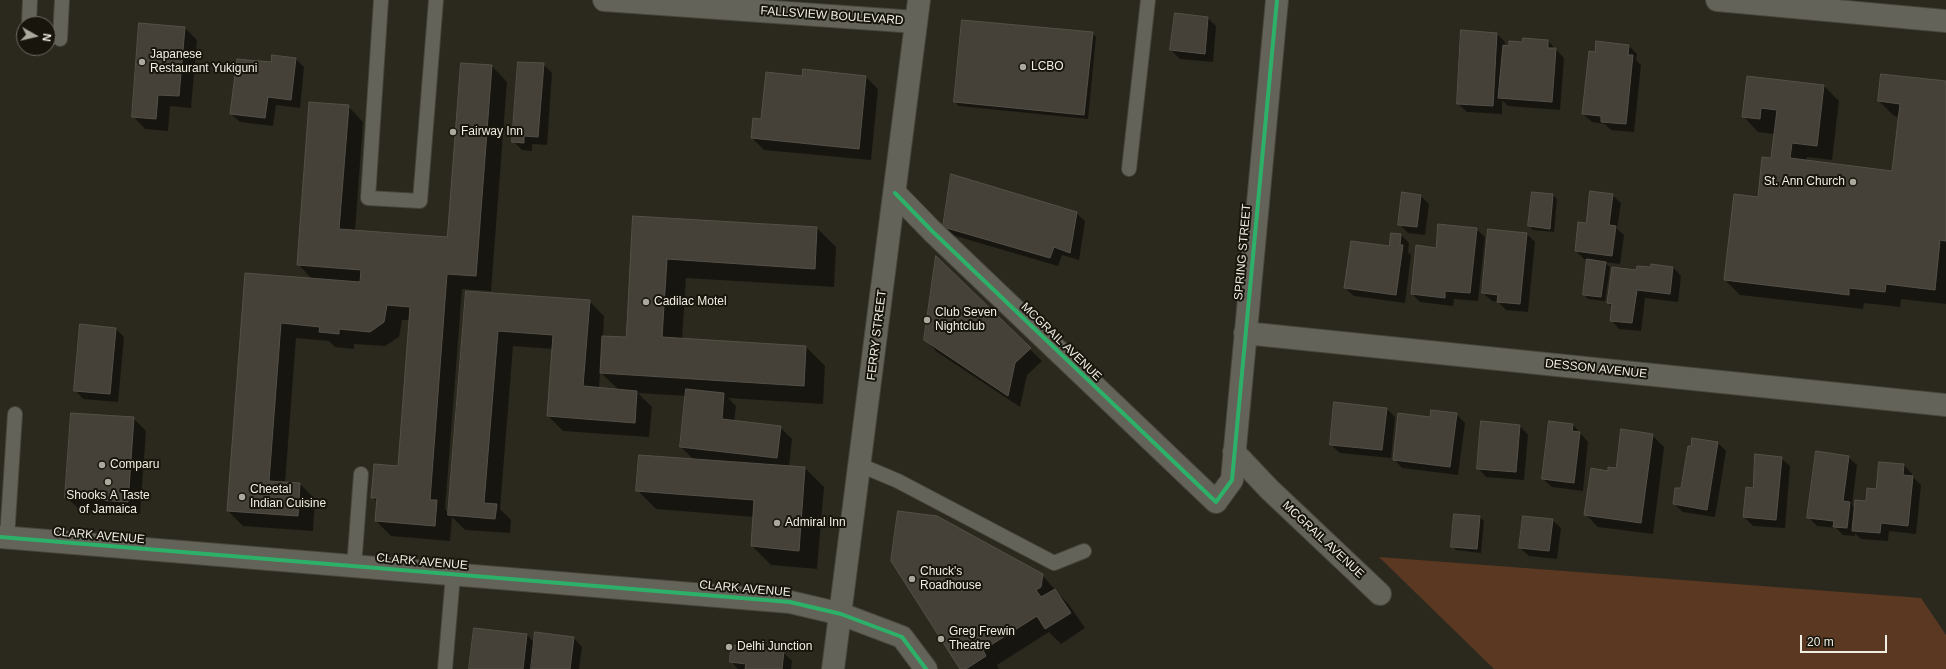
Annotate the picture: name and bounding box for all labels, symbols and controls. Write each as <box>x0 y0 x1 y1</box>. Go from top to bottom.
street label: FALLSVIEW BOULEVARD <box>760 4 904 28</box>
north arrow <box>16 16 56 56</box>
text: N <box>40 33 53 42</box>
place label: Japanese Restaurant Yukiguni <box>150 48 257 76</box>
marker: Japanese Restaurant Yukiguni <box>137 57 147 67</box>
place label: LCBO <box>1031 60 1064 74</box>
marker: LCBO <box>1018 62 1028 72</box>
place label: Fairway Inn <box>461 125 523 139</box>
marker: Fairway Inn <box>448 127 458 137</box>
place label: St. Ann Church <box>1764 175 1845 189</box>
marker: St. Ann Church <box>1848 177 1858 187</box>
street label: SPRING STREET <box>1232 203 1254 301</box>
street label: FERRY STREET <box>864 289 890 381</box>
place label: Cadilac Motel <box>654 295 727 309</box>
marker: Cadilac Motel <box>641 297 651 307</box>
street label: MCGRAIL AVENUE <box>1018 300 1104 384</box>
place label: Club Seven Nightclub <box>935 306 997 334</box>
marker: Club Seven Nightclub <box>922 315 932 325</box>
street label: DESSON AVENUE <box>1544 356 1648 382</box>
place label: Comparu <box>110 458 159 472</box>
marker: Comparu <box>97 460 107 470</box>
marker: Shooks A Taste of Jamaica <box>103 477 113 487</box>
place label: Cheetal Indian Cuisine <box>250 483 326 511</box>
place label: Shooks A Taste of Jamaica <box>66 489 150 517</box>
marker: Cheetal Indian Cuisine <box>237 492 247 502</box>
street label: MCGRAIL AVENUE <box>1279 498 1367 582</box>
place label: Admiral Inn <box>785 516 846 530</box>
marker: Admiral Inn <box>772 518 782 528</box>
street label: CLARK AVENUE <box>53 525 145 547</box>
street label: CLARK AVENUE <box>376 551 468 573</box>
place label: Chuck's Roadhouse <box>920 565 981 593</box>
marker: Chuck's Roadhouse <box>907 574 917 584</box>
street label: CLARK AVENUE <box>699 578 791 600</box>
place label: Greg Frewin Theatre <box>949 625 1015 653</box>
scale bar <box>1802 627 1889 653</box>
marker: Greg Frewin Theatre <box>936 634 946 644</box>
text: 20 m <box>1807 635 1834 649</box>
place label: Delhi Junction <box>737 640 812 654</box>
marker: Delhi Junction <box>724 642 734 652</box>

